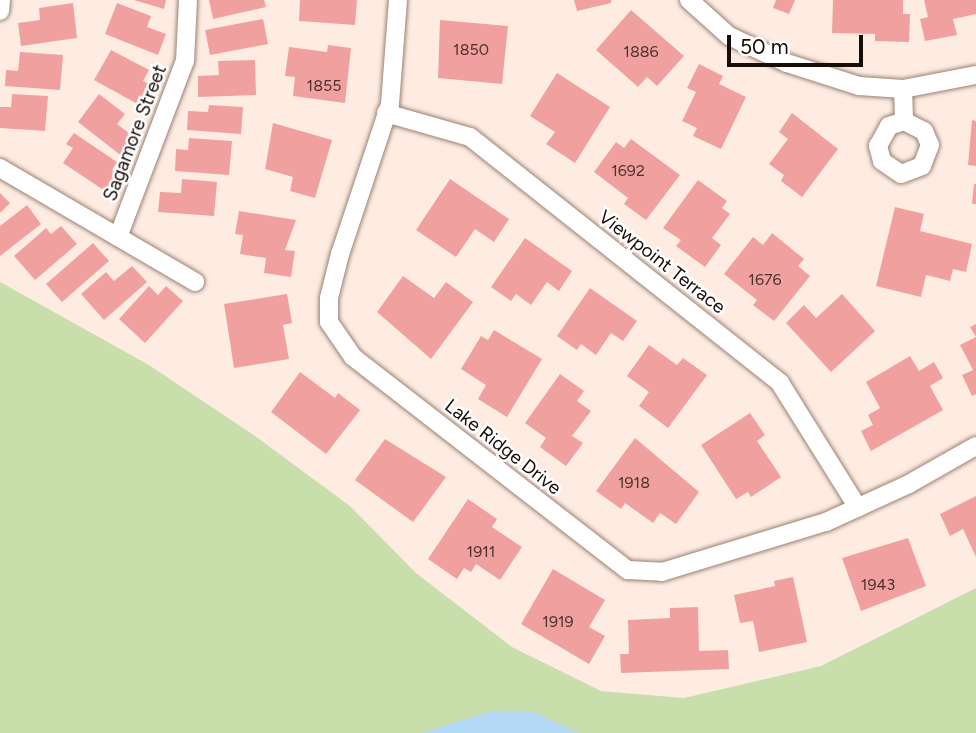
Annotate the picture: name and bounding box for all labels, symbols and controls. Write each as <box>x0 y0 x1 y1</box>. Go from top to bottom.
scale bar <box>731 21 867 65</box>
text: 50 m <box>740 34 789 59</box>
house number: 1850 <box>453 40 489 60</box>
house number: 1886 <box>623 42 659 62</box>
street label: Sagamore Street <box>99 62 171 204</box>
house number: 1855 <box>307 76 341 96</box>
house number: 1692 <box>611 161 645 181</box>
street label: Viewpoint Terrace <box>594 205 730 319</box>
house number: 1676 <box>748 270 782 290</box>
street label: Lake Ridge Drive <box>440 395 566 499</box>
house number: 1918 <box>618 473 650 493</box>
house number: 1911 <box>467 542 495 562</box>
house number: 1943 <box>861 575 895 595</box>
house number: 1919 <box>542 612 574 632</box>

